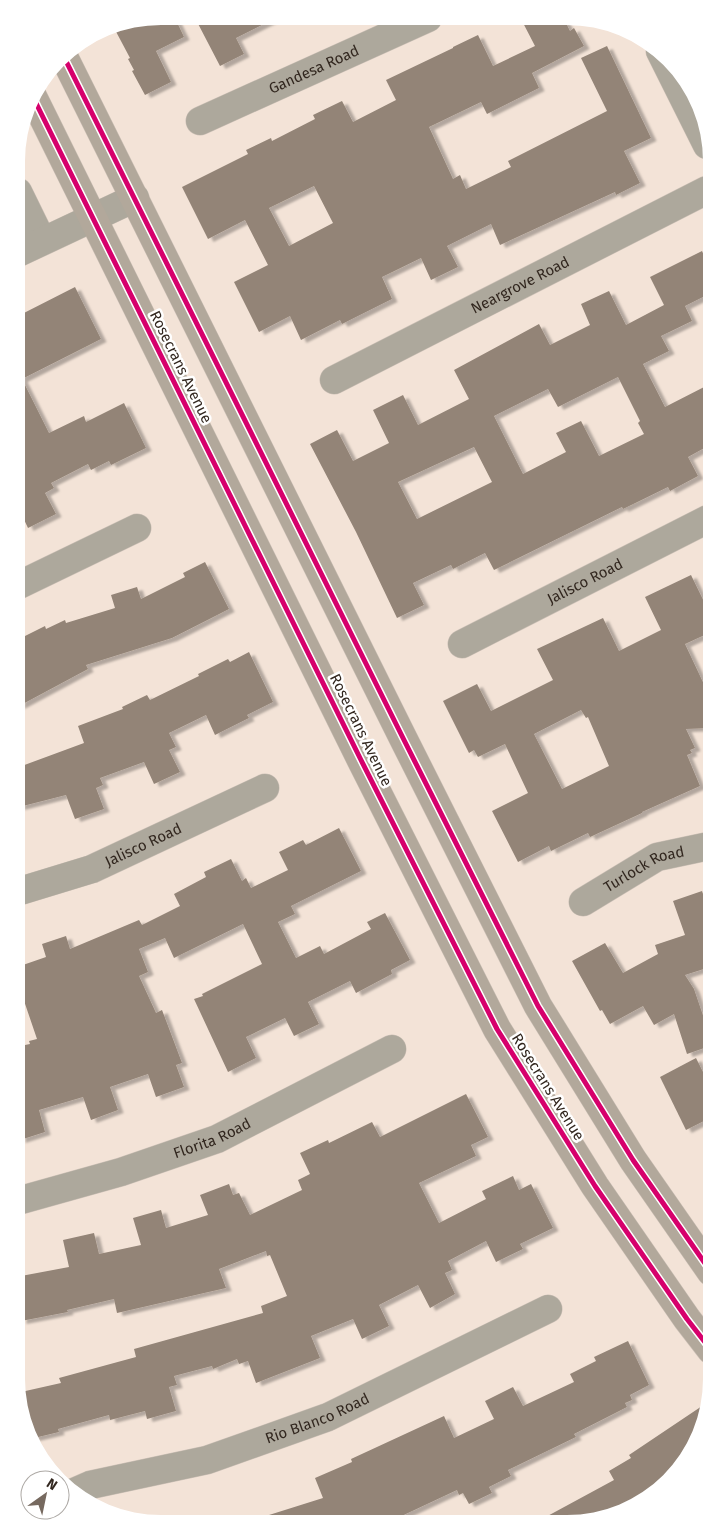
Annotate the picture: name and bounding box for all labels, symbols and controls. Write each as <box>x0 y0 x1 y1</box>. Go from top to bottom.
street label: Gandesa Road <box>266 41 362 98</box>
street label: Neargrove Road <box>468 253 572 318</box>
street label: Rosecrans Avenue <box>146 308 216 426</box>
street label: Jalisco Road <box>544 555 626 608</box>
street label: Rosecrans Avenue <box>326 671 396 789</box>
street label: Jalisco Road <box>102 819 185 871</box>
street label: Turlock Road <box>600 842 686 896</box>
street label: Rosecrans Avenue <box>508 1030 588 1144</box>
street label: Florita Road <box>171 1114 254 1162</box>
street label: Rio Blanco Road <box>263 1389 372 1448</box>
north arrow <box>20 1470 70 1520</box>
text: N <box>43 1475 60 1494</box>

